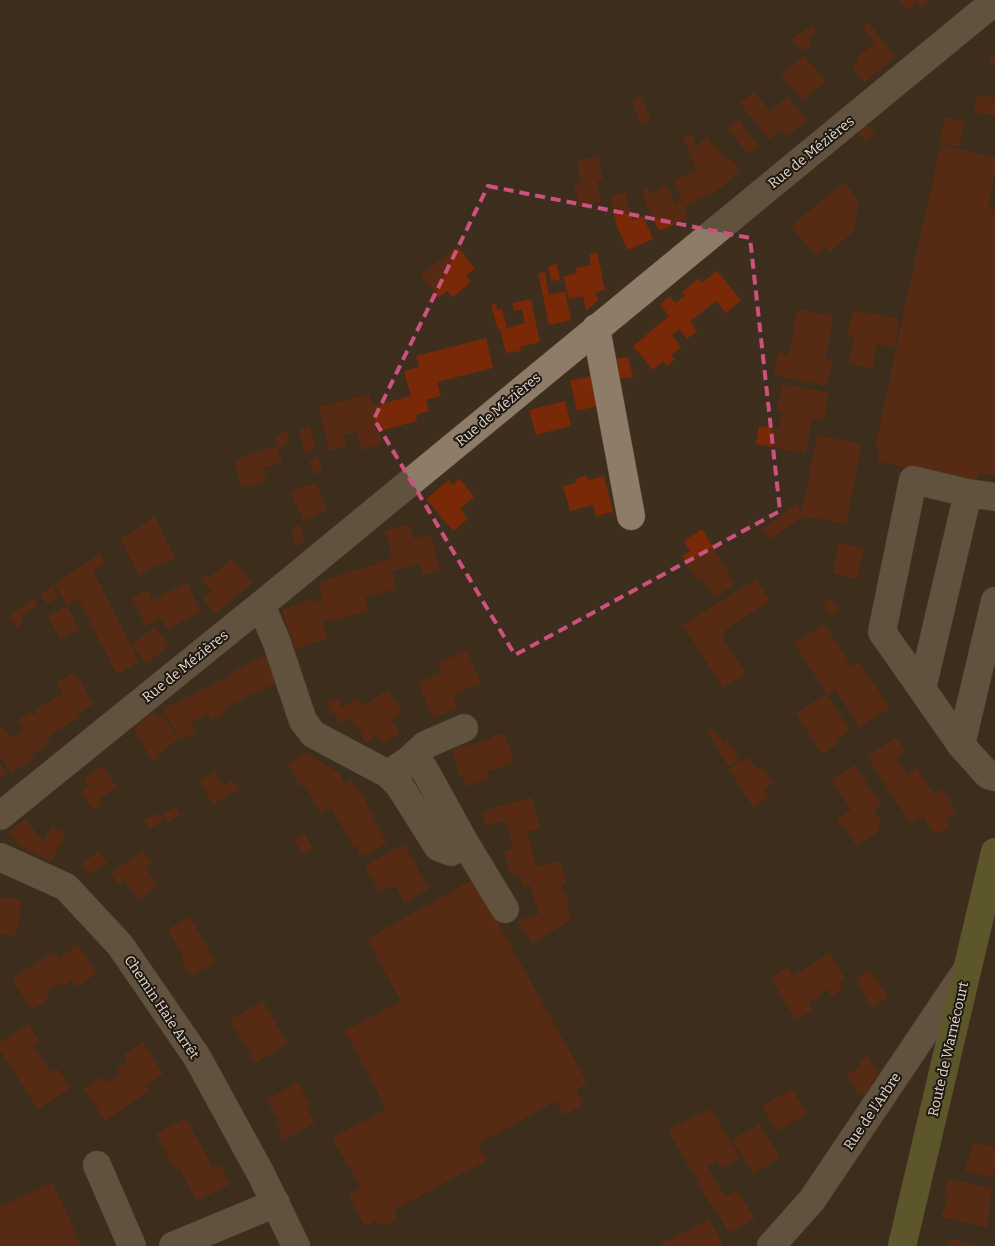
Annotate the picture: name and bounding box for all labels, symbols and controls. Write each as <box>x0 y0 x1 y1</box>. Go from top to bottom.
street label: Rue de Mézières <box>765 113 858 192</box>
street label: Rue de Mézières <box>452 369 544 450</box>
street label: Rue de Mézières <box>139 627 232 706</box>
street label: Chemin Haie Arrêt <box>121 952 203 1062</box>
street label: Route de Warnécourt <box>925 980 972 1118</box>
street label: Rue de l'Arbre <box>840 1069 905 1153</box>

